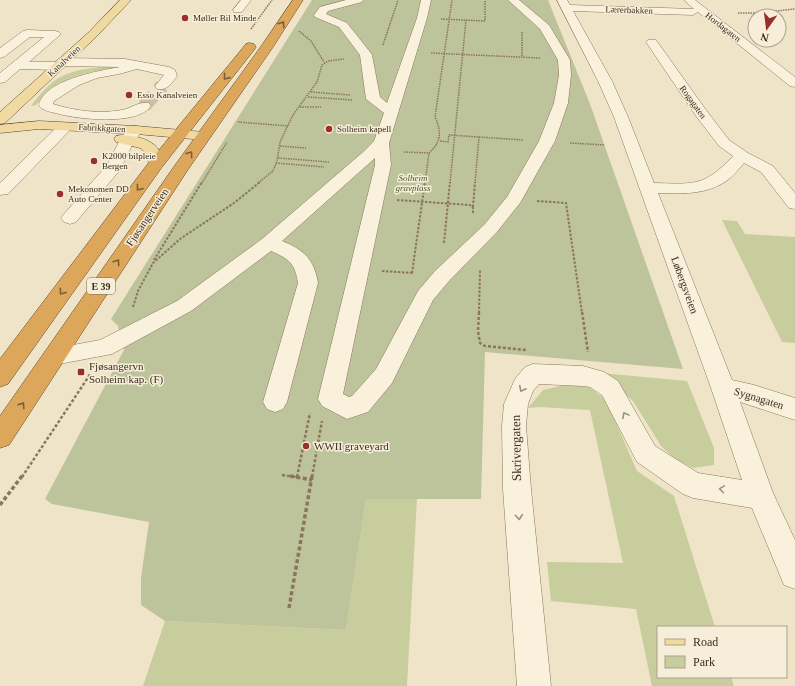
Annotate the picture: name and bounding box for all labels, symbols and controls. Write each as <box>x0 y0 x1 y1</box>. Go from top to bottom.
street label: Lærerbakken <box>605 4 653 16</box>
north arrow <box>747 8 787 48</box>
street label: Hordagaten <box>703 10 743 44</box>
marker: Møller Bil Minde <box>180 13 190 23</box>
place label: Møller Bil Minde <box>193 13 257 23</box>
one-way arrow <box>277 21 284 28</box>
text: N <box>759 31 770 44</box>
street label: Kanalveien <box>46 43 83 79</box>
one-way arrow <box>224 72 231 79</box>
street label: Rogagaten <box>678 83 709 121</box>
marker: Esso Kanalveien <box>124 90 134 100</box>
place label: Esso Kanalveien <box>137 90 198 100</box>
street label: Fabrikkgaten <box>78 122 126 134</box>
marker: Solheim kapell <box>324 124 334 134</box>
place label: Solheim kapell <box>337 124 392 134</box>
place label: K2000 bilpleie Bergen <box>102 151 156 171</box>
one-way arrow <box>186 152 193 159</box>
marker: K2000 bilpleie Bergen <box>89 156 99 166</box>
park label: Solheim gravplass <box>395 173 431 193</box>
one-way arrow <box>137 183 144 190</box>
place label: Mekonomen DD Auto Center <box>68 184 129 204</box>
street label: Fjøsangerveien <box>123 185 171 248</box>
marker: Mekonomen DD Auto Center <box>55 189 65 199</box>
street label: Løbergsveien <box>669 255 701 316</box>
one-way arrow <box>112 259 119 266</box>
road number: E 39 <box>87 278 115 294</box>
one-way arrow <box>59 288 67 295</box>
place label: Fjøsangervn Solheim kap. (F) <box>89 360 164 386</box>
marker: Fjøsangervn Solheim kap. (F) <box>76 367 86 377</box>
one-way arrow <box>519 385 527 392</box>
street label: Sygnagaten <box>733 385 786 411</box>
one-way arrow <box>17 402 24 409</box>
one-way arrow <box>623 412 630 419</box>
street label: Skrivergaten <box>508 414 524 481</box>
place label: WWII graveyard <box>314 440 389 452</box>
marker: WWII graveyard <box>301 441 311 451</box>
one-way arrow <box>719 486 726 494</box>
one-way arrow <box>515 514 524 520</box>
legend <box>657 626 787 678</box>
text: Road <box>693 635 718 649</box>
text: Park <box>693 655 715 669</box>

